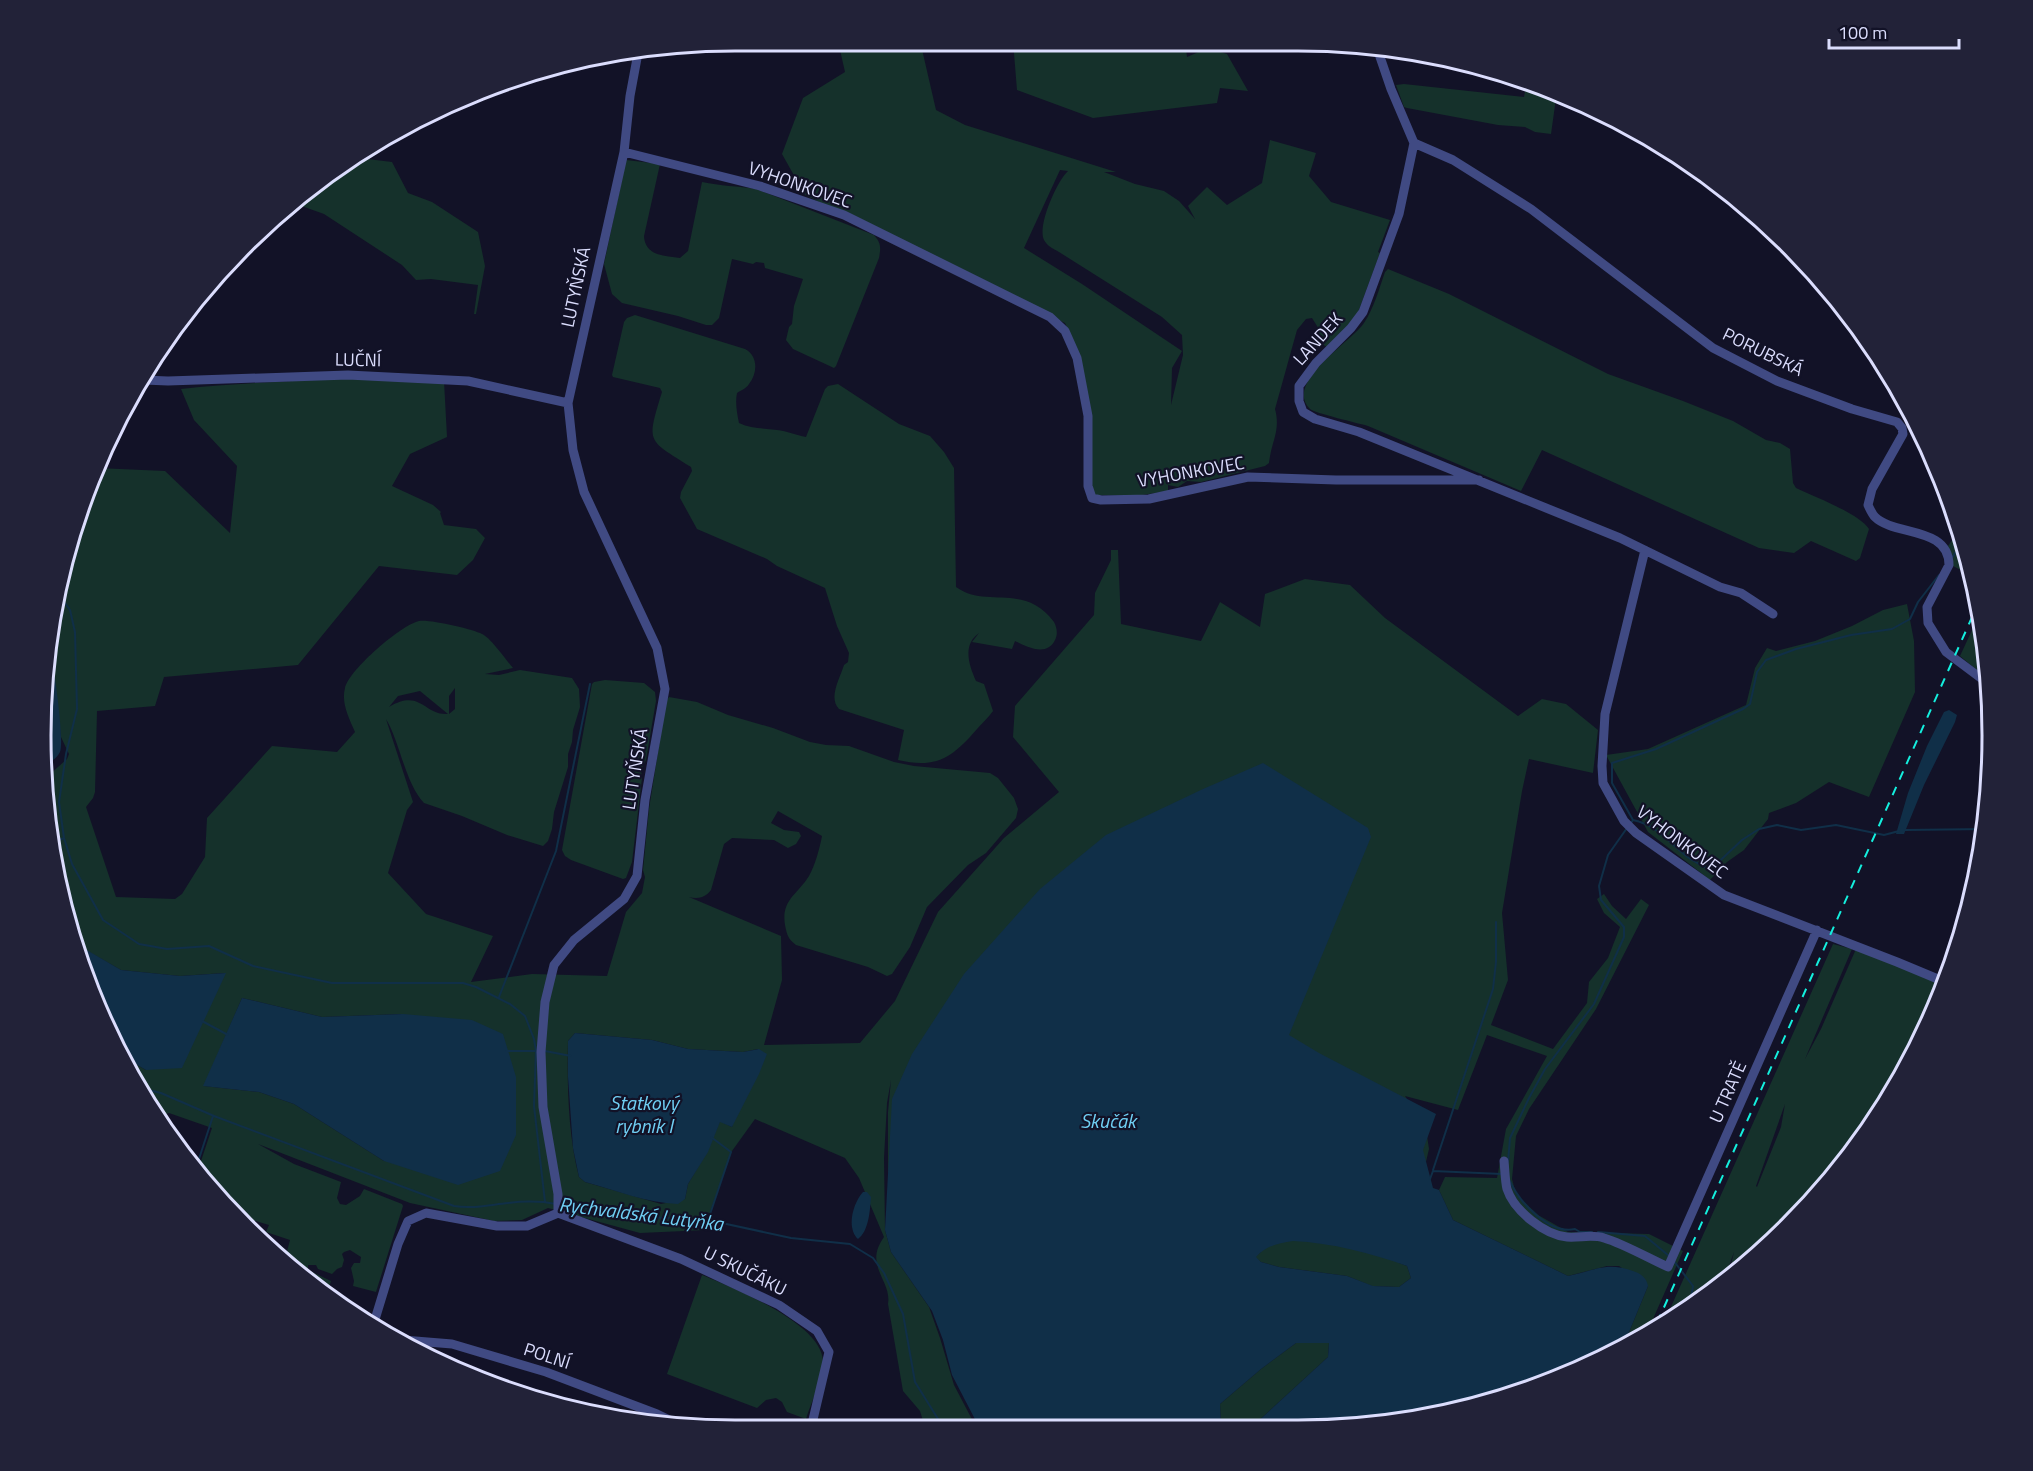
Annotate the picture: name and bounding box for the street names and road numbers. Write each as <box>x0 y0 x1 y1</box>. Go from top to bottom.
street label: VYHONKOVEC <box>745 154 856 215</box>
street label: LUTYŇSKÁ <box>554 244 597 330</box>
street label: LANDEK <box>1286 306 1349 371</box>
street label: PORUBSKÁ <box>1718 320 1808 383</box>
street label: LUČNÍ <box>335 346 382 373</box>
street label: VYHONKOVEC <box>1135 449 1247 494</box>
street label: LUTYŇSKÁ <box>615 726 654 812</box>
street label: VYHONKOVEC <box>1631 798 1734 885</box>
street label: U TRATĚ <box>1702 1056 1753 1127</box>
street label: U SKUČÁKU <box>699 1239 791 1302</box>
street label: POLNÍ <box>520 1335 575 1376</box>

